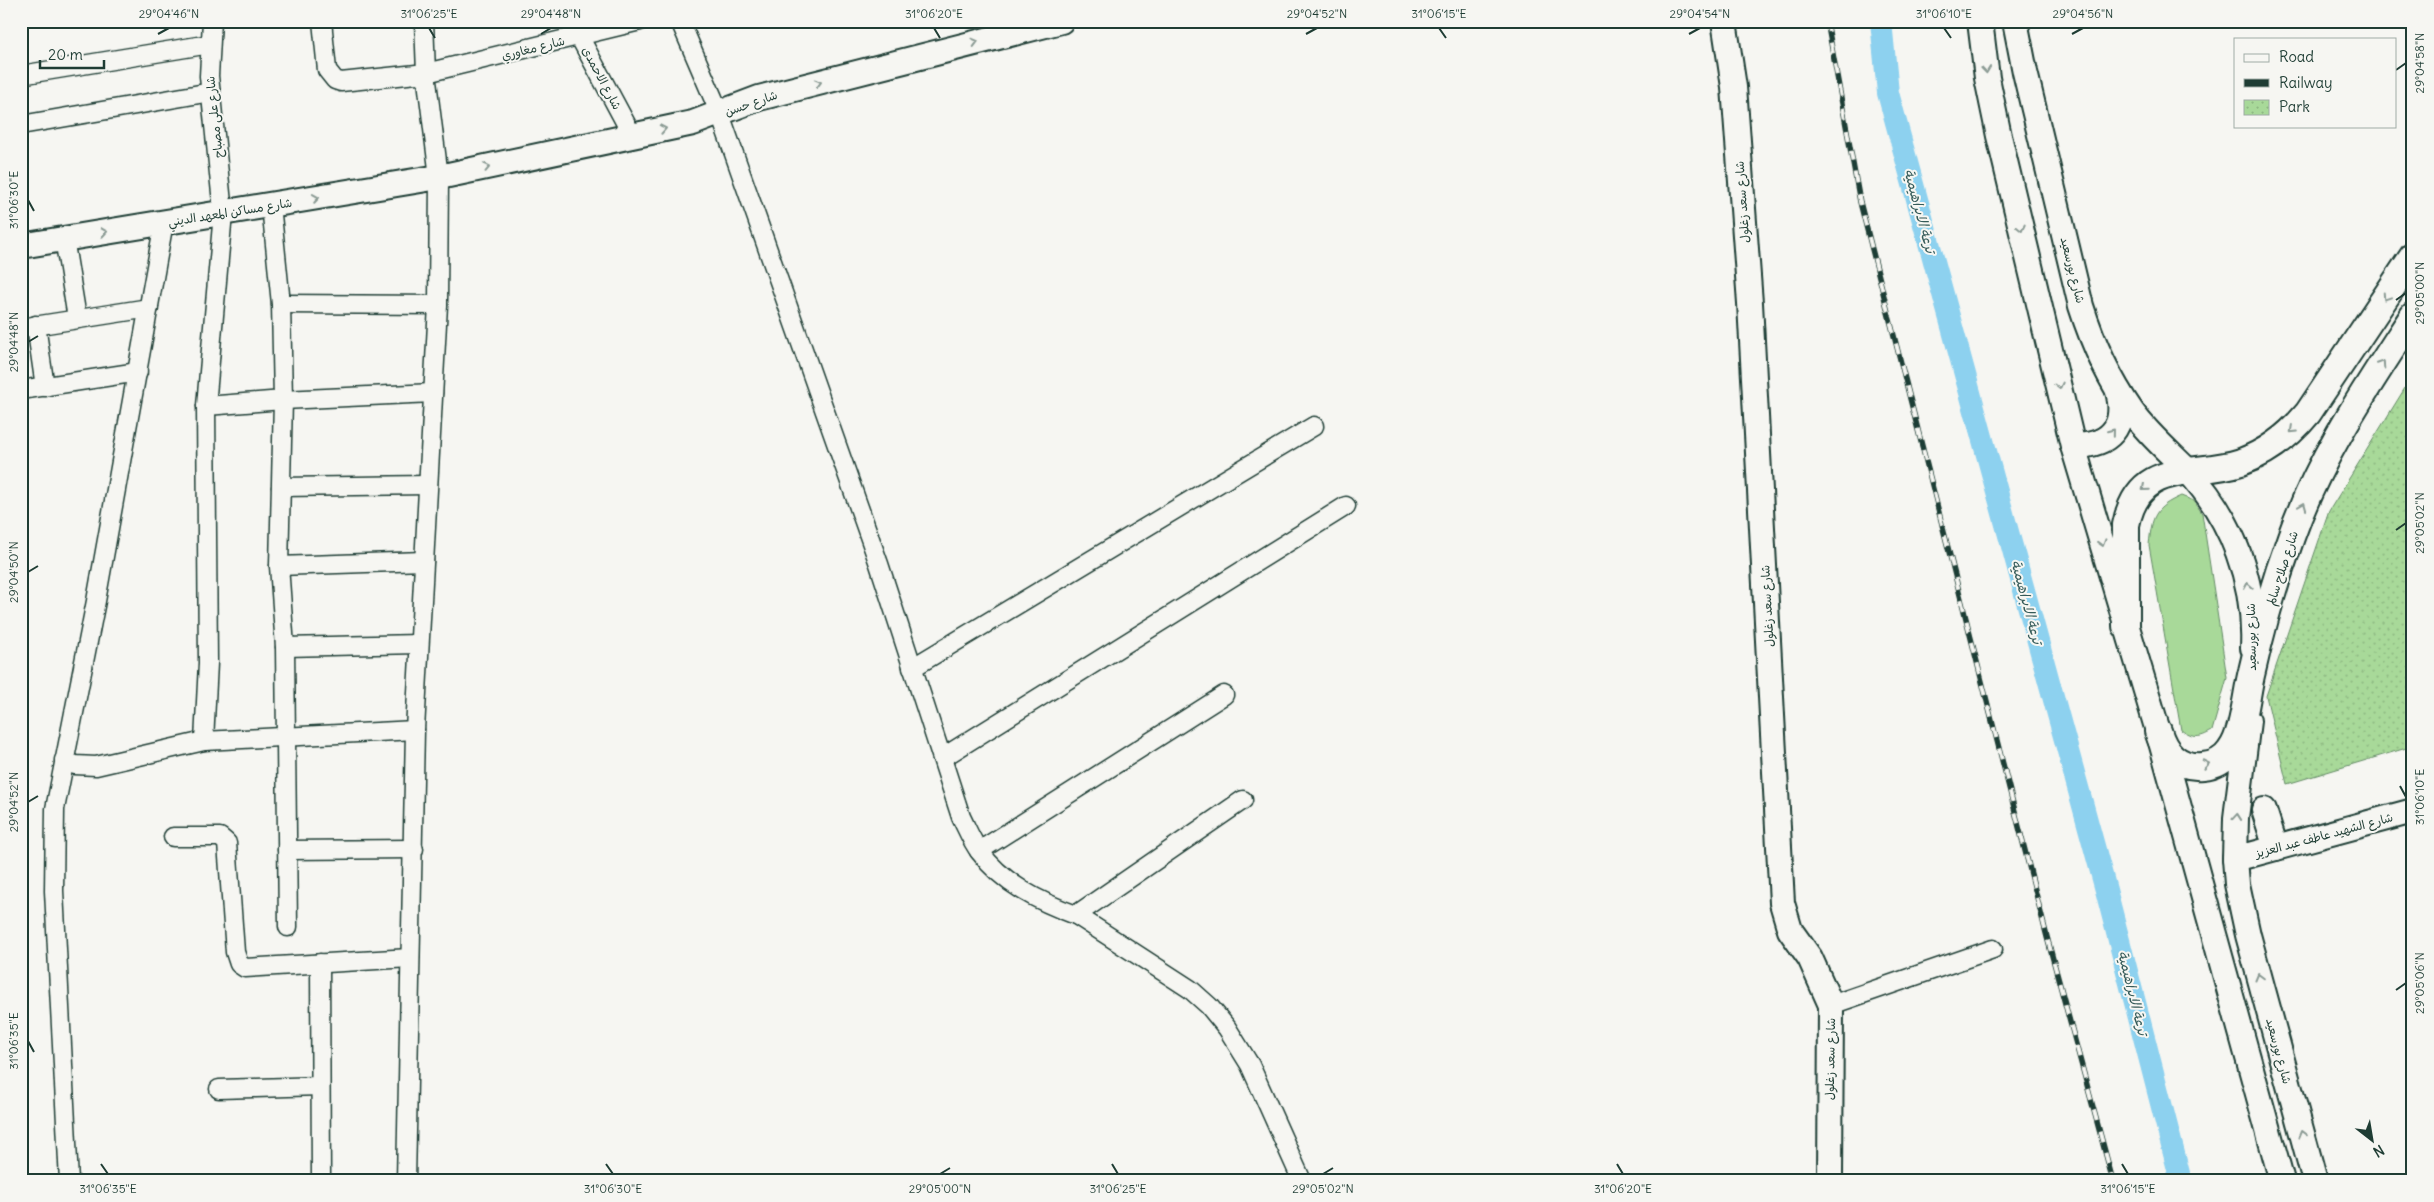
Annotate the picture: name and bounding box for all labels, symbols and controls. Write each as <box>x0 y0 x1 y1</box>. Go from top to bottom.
text: 29°04'46"N <box>139 6 199 21</box>
text: 31°06'25"E <box>400 6 458 21</box>
text: 29°04'48"N <box>521 6 581 21</box>
text: 31°06'20"E <box>905 6 963 21</box>
text: 29°04'52"N <box>1287 6 1347 21</box>
text: 31°06'15"E <box>1411 6 1467 21</box>
text: 29°04'54"N <box>1670 6 1730 21</box>
text: 31°06'10"E <box>1916 6 1972 21</box>
text: 29°04'56"N <box>2053 6 2113 21</box>
street label: شارع مغاوري <box>500 33 567 65</box>
text: 29°04'58"N <box>2412 33 2427 93</box>
one-way arrow <box>971 37 980 48</box>
scale bar <box>40 38 104 70</box>
legend <box>2234 38 2396 128</box>
street label: شارع الاحمدى <box>577 44 625 113</box>
text: 20 m <box>48 45 83 64</box>
text: Road <box>2279 47 2314 66</box>
one-way arrow <box>1980 66 1991 74</box>
text: Railway <box>2279 73 2333 92</box>
street label: شارع على مصباح <box>202 75 228 159</box>
one-way arrow <box>813 78 821 88</box>
street label: شارع حسن <box>723 87 780 121</box>
text: Park <box>2279 97 2310 116</box>
one-way arrow <box>658 124 667 134</box>
street label: شارع سعد زغلول <box>1732 160 1754 243</box>
one-way arrow <box>482 162 491 173</box>
water label: ترعة الابراهيمية <box>1900 167 1941 258</box>
text: 31°06'30"E <box>6 171 21 229</box>
one-way arrow <box>312 193 320 203</box>
street label: شارع مساكن المعهد الديني <box>167 195 294 233</box>
one-way arrow <box>2015 224 2026 233</box>
one-way arrow <box>100 227 108 238</box>
street label: شارع بورسعيد <box>2056 235 2088 305</box>
text: 29°05'00"N <box>2412 262 2427 324</box>
one-way arrow <box>2383 291 2392 301</box>
text: 29°04'48"N <box>6 312 21 372</box>
one-way arrow <box>2376 360 2385 370</box>
one-way arrow <box>2053 382 2064 391</box>
one-way arrow <box>2289 424 2298 433</box>
one-way arrow <box>2107 429 2115 438</box>
one-way arrow <box>2142 482 2151 491</box>
text: 29°05'02"N <box>2412 492 2427 554</box>
one-way arrow <box>2297 502 2308 511</box>
street label: شارع صلاح سالم <box>2263 529 2304 608</box>
one-way arrow <box>2096 538 2106 547</box>
text: 29°04'50"N <box>6 541 21 603</box>
water label: ترعة الابراهيمية <box>2007 558 2048 649</box>
street label: شارع سعد زغلول <box>1757 564 1779 647</box>
one-way arrow <box>2244 582 2254 591</box>
street label: شارع بورسعيد <box>2243 603 2261 671</box>
one-way arrow <box>2202 760 2211 770</box>
text: 31°06'10"E <box>2412 769 2427 825</box>
text: 29°04'52"N <box>6 772 21 832</box>
street label: شارع الشهيد عاطف عبد العزيز <box>2252 809 2395 863</box>
one-way arrow <box>2231 813 2242 821</box>
water label: ترعة الابراهيمية <box>2114 949 2153 1040</box>
text: 29°05'06"N <box>2412 952 2427 1014</box>
one-way arrow <box>2254 973 2265 982</box>
text: 31°06'35"E <box>6 1012 21 1070</box>
street label: شارع بورسعيد <box>2261 1016 2295 1086</box>
street label: شارع سعد زغلول <box>1822 1018 1840 1100</box>
north arrow <box>2346 1114 2396 1164</box>
one-way arrow <box>2298 1130 2308 1138</box>
text: N <box>2370 1141 2387 1161</box>
text: 31°06'35"E <box>79 1181 137 1196</box>
text: 31°06'30"E <box>584 1181 642 1196</box>
text: 29°05'00"N <box>909 1181 971 1196</box>
text: 31°06'25"E <box>1089 1181 1147 1196</box>
text: 29°05'02"N <box>1292 1181 1354 1196</box>
text: 31°06'20"E <box>1594 1181 1652 1196</box>
text: 31°06'15"E <box>2100 1181 2156 1196</box>

